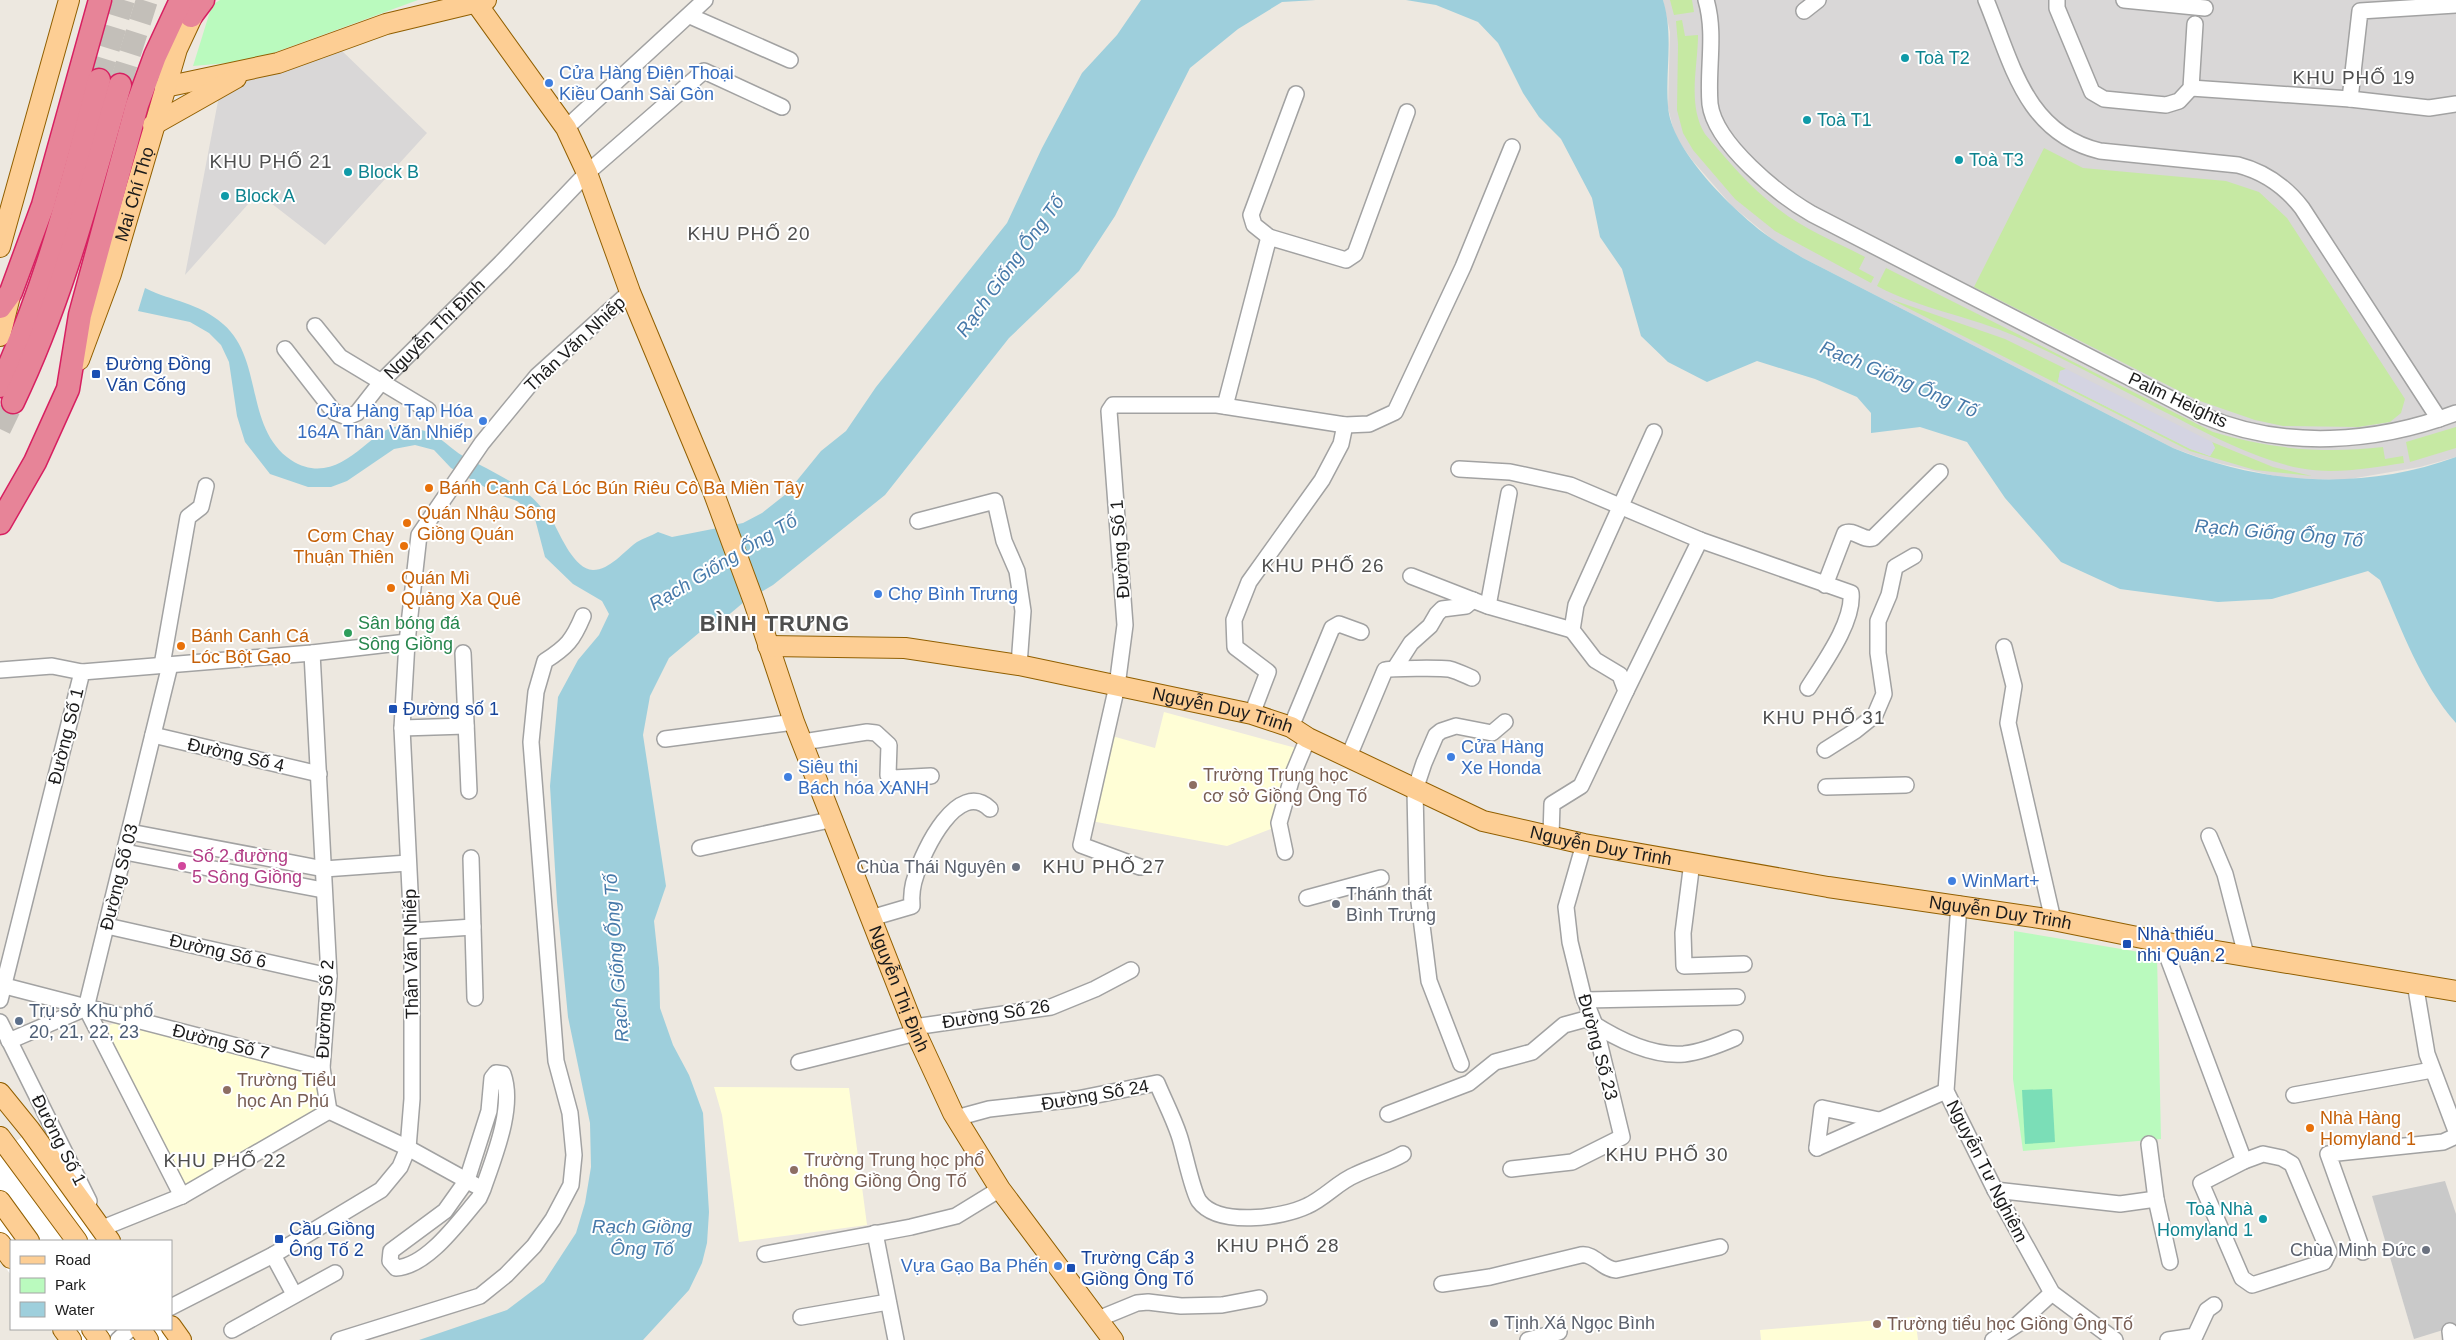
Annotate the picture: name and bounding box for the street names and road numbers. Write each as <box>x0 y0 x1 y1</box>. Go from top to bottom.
street label: Mai Chí Thọ <box>111 144 158 244</box>
street label: Nguyễn Thị Định <box>380 275 489 383</box>
street label: Thân Văn Nhiếp <box>521 292 629 396</box>
street label: Palm Heights <box>2125 368 2231 432</box>
street label: Đường Số 1 <box>1107 499 1133 599</box>
street label: Nguyễn Duy Trinh <box>1151 683 1296 737</box>
street label: Đường Số 1 <box>44 686 88 786</box>
street label: Đường Số 4 <box>186 734 286 776</box>
street label: Đường Số 03 <box>96 822 142 932</box>
street label: Nguyễn Duy Trinh <box>1528 822 1673 869</box>
street label: Thân Văn Nhiếp <box>400 889 422 1019</box>
street label: Nguyễn Duy Trinh <box>1928 892 2074 934</box>
street label: Nguyễn Thị Định <box>865 923 933 1055</box>
street label: Đường Số 6 <box>168 930 268 972</box>
street label: Đường Số 2 <box>312 959 338 1059</box>
street label: Đường Số 23 <box>1574 992 1622 1102</box>
street label: Đường Số 26 <box>941 996 1051 1032</box>
street label: Đường Số 7 <box>171 1020 271 1064</box>
street label: Đường Số 24 <box>1040 1076 1150 1114</box>
street label: Đường Số 1 <box>28 1091 90 1189</box>
street label: Nguyễn Tư Nghiêm <box>1942 1096 2032 1245</box>

